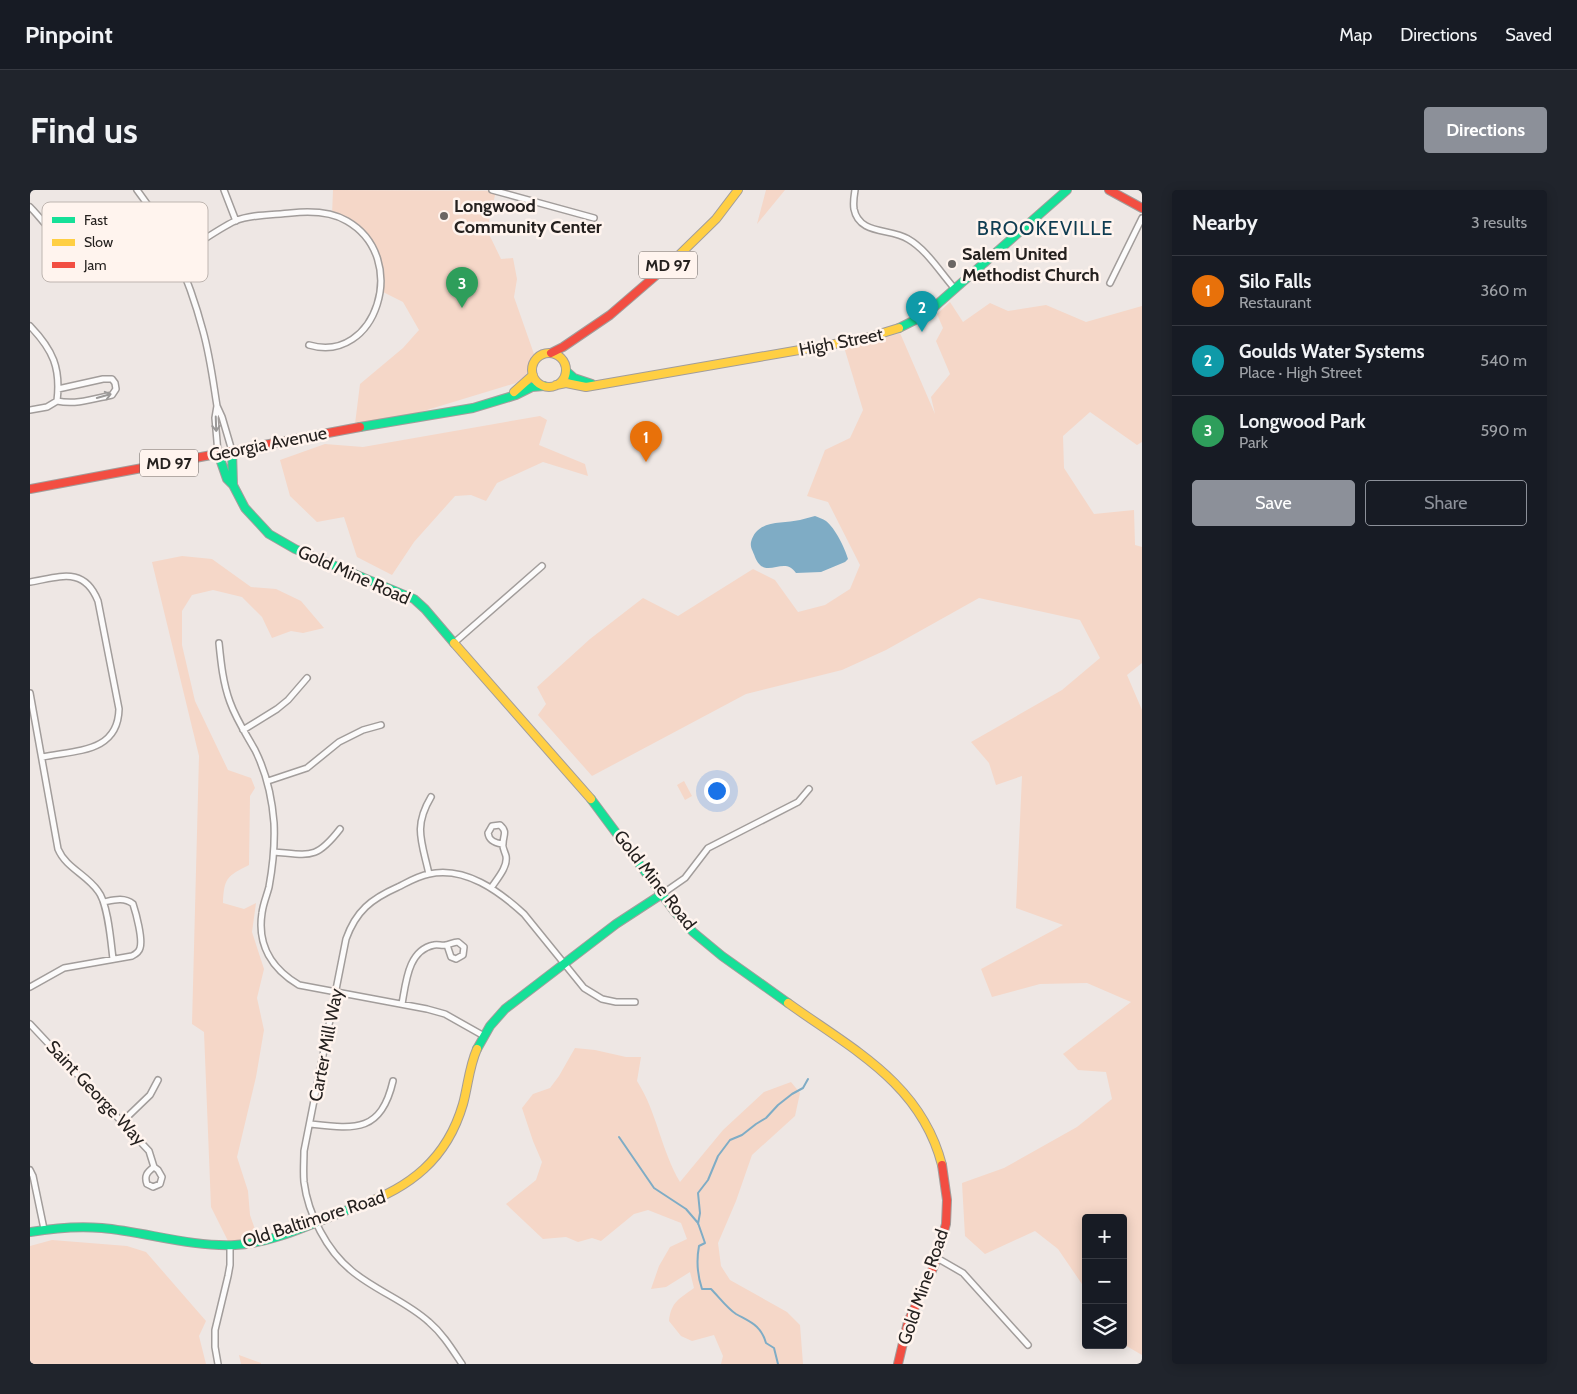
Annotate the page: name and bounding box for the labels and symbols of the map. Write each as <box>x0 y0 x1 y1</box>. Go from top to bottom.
place label: Longwood Community Center <box>454 195 602 238</box>
legend <box>42 202 208 282</box>
marker: Longwood Community Center <box>438 210 450 222</box>
text: Fast <box>84 211 108 229</box>
district label: BROOKEVILLE <box>977 216 1113 240</box>
text: Slow <box>84 233 113 251</box>
place label: Salem United Methodist Church <box>962 243 1100 286</box>
road number: MD 97 <box>639 252 697 278</box>
text: Jam <box>83 256 106 274</box>
marker: Salem United Methodist Church <box>946 258 958 270</box>
pin: 3 <box>446 267 478 308</box>
pin: 2 <box>906 291 938 332</box>
street label: High Street <box>797 323 885 361</box>
one-way arrow <box>96 391 112 400</box>
one-way arrow <box>211 416 220 432</box>
pin: 1 <box>630 421 662 462</box>
street label: Georgia Avenue <box>207 422 329 466</box>
road number: MD 97 <box>140 450 198 476</box>
street label: Gold Mine Road <box>294 540 414 610</box>
your location <box>704 778 730 804</box>
street label: Gold Mine Road <box>609 826 701 934</box>
street label: Carter Mill Way <box>304 987 348 1103</box>
street label: Saint George Way <box>42 1036 150 1150</box>
street label: Old Baltimore Road <box>240 1186 388 1252</box>
street label: Gold Mine Road <box>893 1226 953 1348</box>

